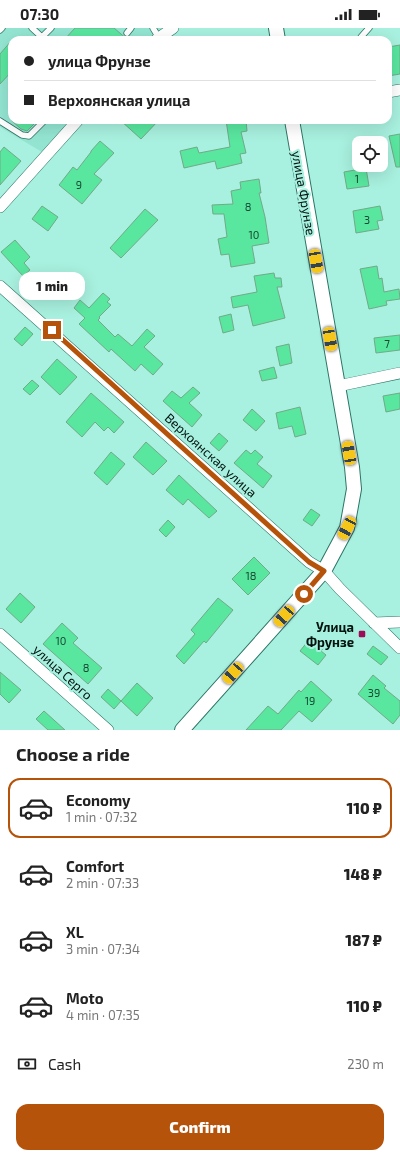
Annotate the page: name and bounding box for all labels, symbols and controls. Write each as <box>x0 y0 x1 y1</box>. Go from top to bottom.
text: 07:30 <box>20 5 59 23</box>
text: улица Фрунзе <box>48 52 151 70</box>
text: Верхоянская улица <box>48 91 190 109</box>
map controls <box>352 136 388 172</box>
button: locate <box>352 136 388 172</box>
street label: улица Фрунзе <box>289 150 319 236</box>
house number: 1 <box>355 172 359 185</box>
house number: 9 <box>76 178 82 191</box>
house number: 8 <box>245 200 251 213</box>
house number: 3 <box>364 213 370 226</box>
house number: 10 <box>248 228 260 241</box>
car <box>308 248 324 274</box>
callout: 1 min <box>19 272 85 300</box>
text: 1 min <box>36 278 68 294</box>
route end <box>43 321 61 339</box>
car <box>322 326 338 352</box>
house number: 7 <box>384 337 390 350</box>
street label: Верхоянская улица <box>162 409 260 501</box>
car <box>341 440 357 466</box>
car <box>336 515 358 541</box>
house number: 18 <box>245 569 257 582</box>
route start <box>295 585 313 603</box>
car <box>272 603 296 629</box>
place label: Улица Фрунзе <box>306 619 354 650</box>
marker: Улица Фрунзе <box>357 629 367 639</box>
house number: 10 <box>55 634 67 647</box>
street label: улица Серго <box>30 641 96 703</box>
car <box>221 660 245 686</box>
house number: 8 <box>83 661 89 674</box>
house number: 39 <box>368 686 380 699</box>
house number: 19 <box>305 694 315 707</box>
text: Choose a ride <box>16 743 130 765</box>
icon: car <box>18 790 54 826</box>
text: Economy <box>66 791 131 809</box>
text: 110 ₽ <box>346 799 382 817</box>
text: 1 min · 07:32 <box>66 809 137 825</box>
icon: car <box>18 856 54 892</box>
text: Comfort <box>66 857 124 875</box>
text: 148 ₽ <box>344 865 382 883</box>
text: 2 min · 07:33 <box>66 875 139 891</box>
icon: car <box>18 922 54 958</box>
text: XL <box>66 923 84 941</box>
text: 187 ₽ <box>345 931 382 949</box>
text: 3 min · 07:34 <box>66 941 140 957</box>
icon: car <box>18 988 54 1024</box>
text: Moto <box>66 989 104 1007</box>
text: 110 ₽ <box>346 997 382 1015</box>
text: 4 min · 07:35 <box>66 1007 140 1023</box>
icon: cash <box>16 1053 38 1075</box>
text: Cash <box>48 1055 81 1073</box>
text: 230 m <box>347 1056 384 1072</box>
button: Confirm <box>16 1104 384 1150</box>

